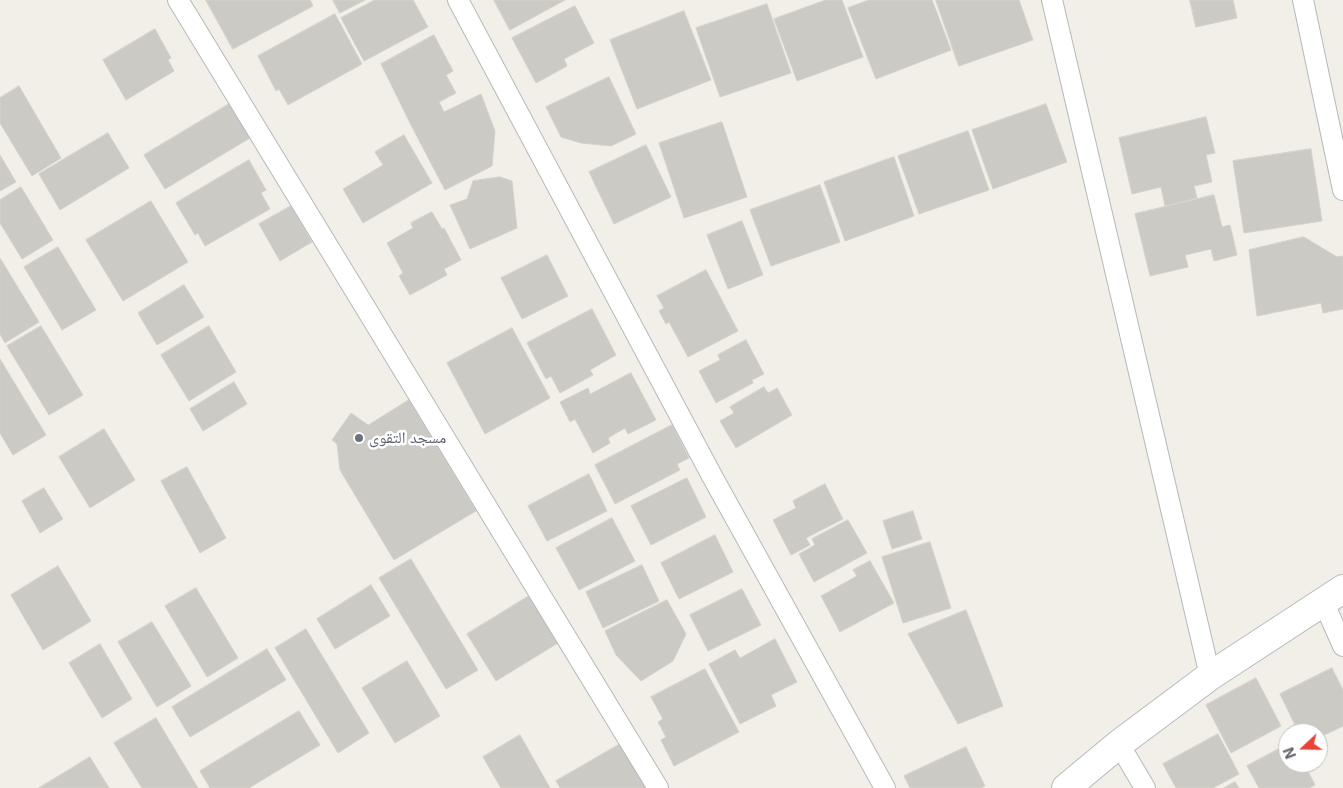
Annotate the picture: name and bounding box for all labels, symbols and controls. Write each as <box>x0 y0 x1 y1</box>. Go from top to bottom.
place label: مسجد التقوى <box>369 428 446 448</box>
marker: مسجد التقوى <box>353 432 365 444</box>
north arrow <box>1278 723 1328 773</box>
text: N <box>1280 745 1299 761</box>

